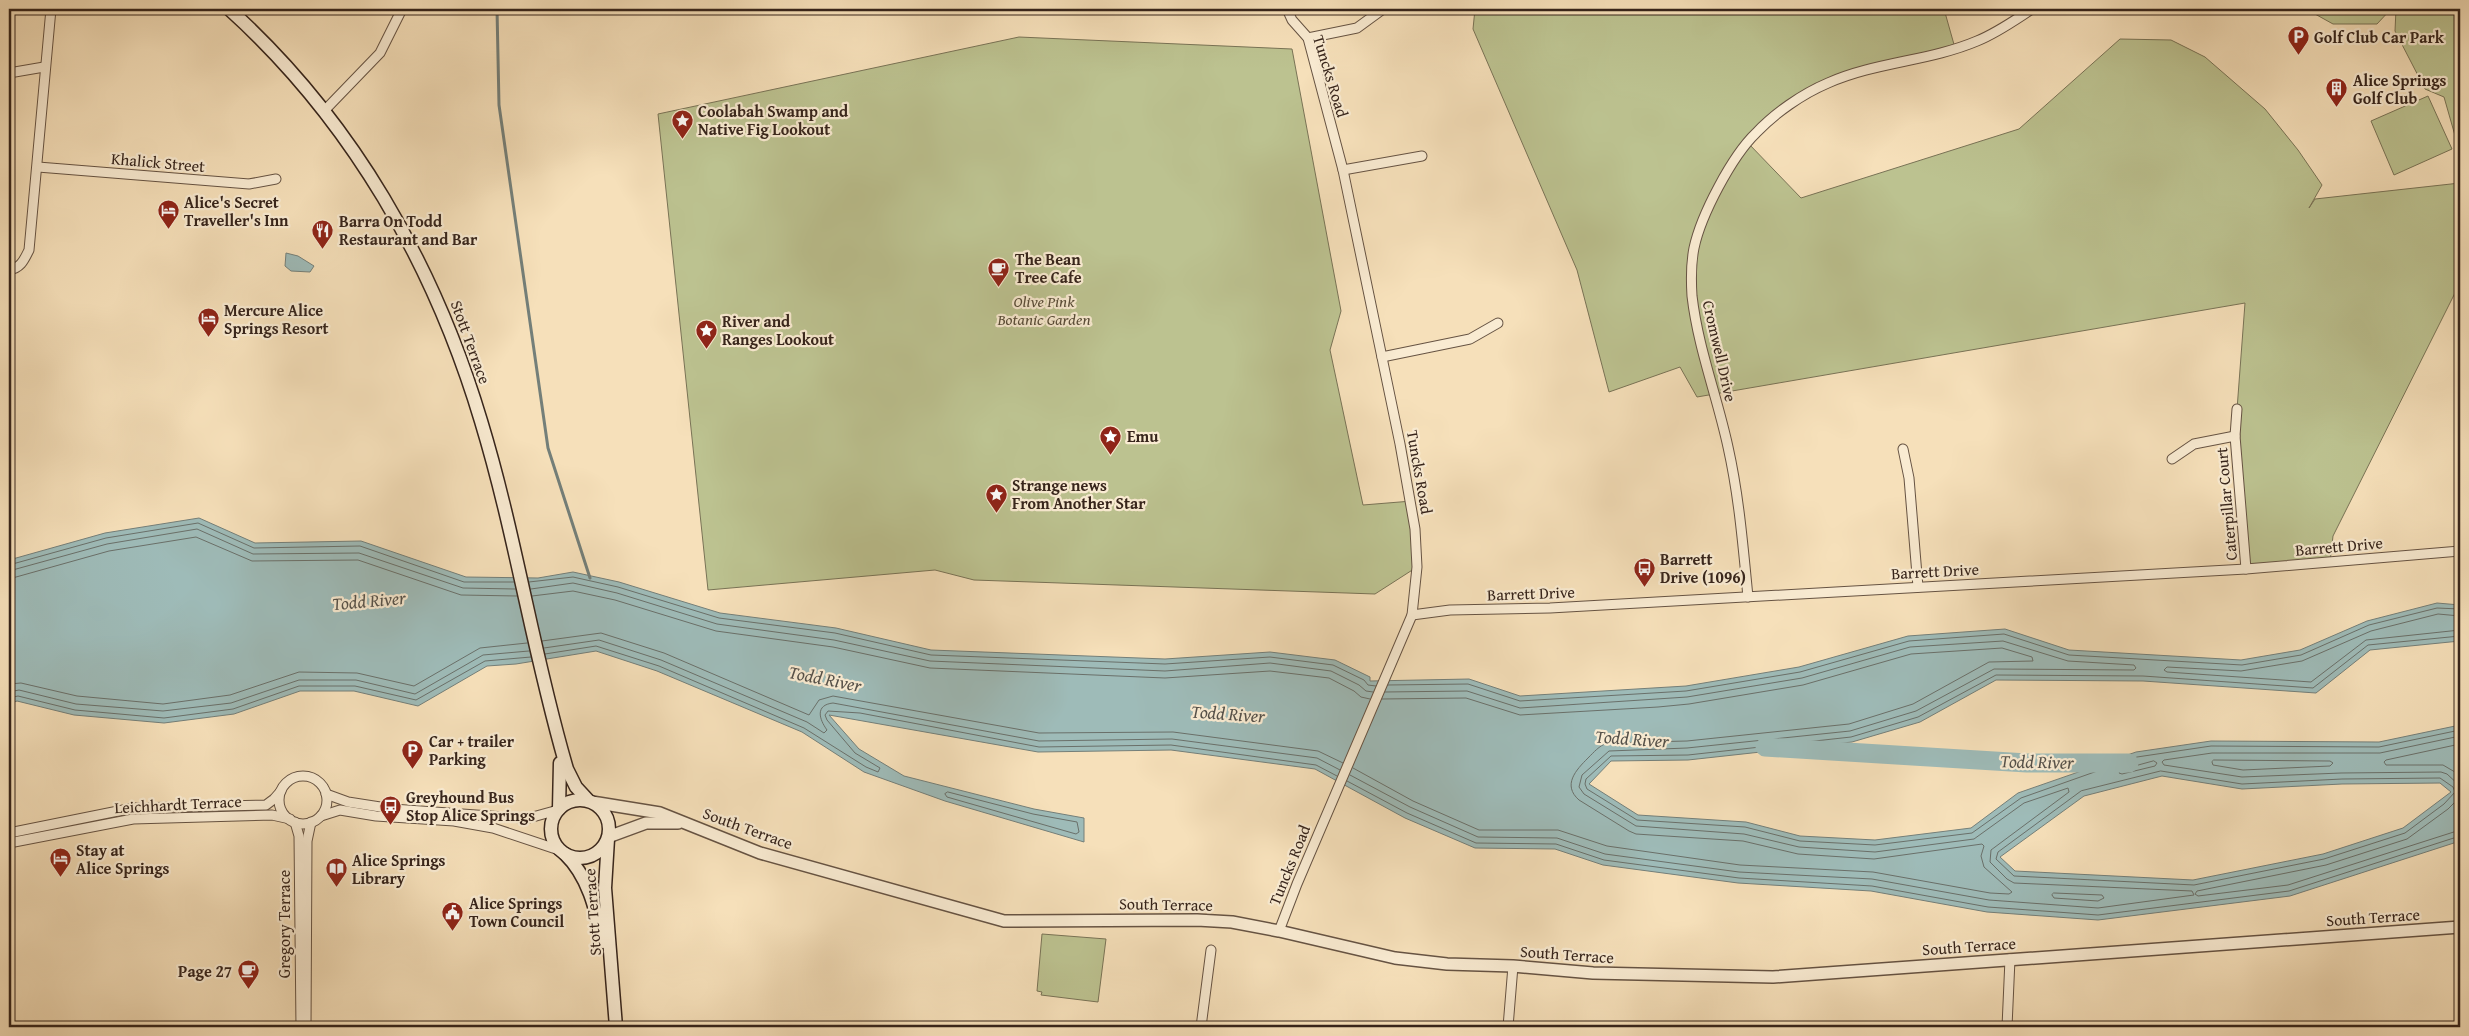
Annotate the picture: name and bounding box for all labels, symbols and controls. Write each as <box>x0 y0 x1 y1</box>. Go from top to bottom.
parking icon: Golf Club Car Park <box>2286 25 2310 56</box>
place label: Golf Club Car Park <box>2314 25 2445 49</box>
street label: Tuncks Road <box>1307 32 1355 121</box>
place label: Alice Springs Golf Club <box>2353 68 2447 110</box>
building icon: Alice Springs Golf Club <box>2325 77 2349 108</box>
place label: Coolabah Swamp and Native Fig Lookout <box>698 99 849 141</box>
place icon: Coolabah Swamp and Native Fig Lookout <box>670 108 694 139</box>
street label: Khalick Street <box>110 146 206 178</box>
place label: Alice's Secret Traveller's Inn <box>184 190 289 232</box>
hotel icon: Alice's Secret Traveller's Inn <box>156 199 180 230</box>
place label: Barra On Todd Restaurant and Bar <box>339 209 478 251</box>
restaurant icon: Barra On Todd Restaurant and Bar <box>311 218 335 249</box>
place label: The Bean Tree Cafe <box>1015 247 1082 289</box>
cafe icon: The Bean Tree Cafe <box>987 256 1011 287</box>
park label: Olive Pink Botanic Garden <box>996 289 1091 331</box>
street label: Stott Terrace <box>445 297 497 387</box>
place label: Mercure Alice Springs Resort <box>224 298 329 340</box>
street label: Cromwell Drive <box>1697 298 1743 404</box>
hotel icon: Mercure Alice Springs Resort <box>196 307 220 338</box>
place label: River and Ranges Lookout <box>722 309 834 351</box>
place icon: River and Ranges Lookout <box>694 318 718 349</box>
place icon: Emu <box>1099 424 1123 455</box>
place label: Emu <box>1127 424 1159 448</box>
street label: Tuncks Road <box>1401 428 1439 516</box>
street label: Caterpillar Court <box>2209 446 2243 562</box>
place label: Strange news From Another Star <box>1012 473 1146 515</box>
place icon: Strange news From Another Star <box>984 482 1008 513</box>
street label: Barrett Drive <box>2294 530 2384 562</box>
place label: Barrett Drive (1096) <box>1660 547 1746 589</box>
bus stop icon: Barrett Drive (1096) <box>1632 556 1656 587</box>
street label: Barrett Drive <box>1891 557 1979 585</box>
street label: Barrett Drive <box>1487 579 1575 607</box>
water label: Todd River <box>331 584 408 617</box>
water label: Todd River <box>786 658 865 699</box>
water label: Todd River <box>1190 697 1267 730</box>
water label: Todd River <box>1594 722 1671 755</box>
place label: Car + trailer Parking <box>429 729 515 771</box>
parking icon: Car + trailer Parking <box>401 738 425 769</box>
water label: Todd River <box>2000 747 2075 776</box>
place label: Greyhound Bus Stop Alice Springs <box>406 785 535 827</box>
street label: Leichhardt Terrace <box>114 789 242 819</box>
bus stop icon: Greyhound Bus Stop Alice Springs <box>378 794 402 825</box>
street label: South Terrace <box>700 801 796 855</box>
street label: Tuncks Road <box>1262 821 1316 909</box>
place label: Stay at Alice Springs <box>76 838 170 880</box>
hotel icon: Stay at Alice Springs <box>48 847 72 878</box>
place label: Alice Springs Library <box>352 848 446 890</box>
library icon: Alice Springs Library <box>324 857 348 888</box>
street label: Stott Terrace <box>577 868 607 956</box>
street label: Gregory Terrace <box>272 870 296 978</box>
place label: Alice Springs Town Council <box>469 891 564 933</box>
street label: South Terrace <box>1119 891 1213 917</box>
public building icon: Alice Springs Town Council <box>441 900 465 931</box>
street label: South Terrace <box>2325 902 2421 932</box>
street label: South Terrace <box>1921 931 2017 961</box>
street label: South Terrace <box>1519 939 1615 969</box>
place label: Page 27 <box>178 959 232 983</box>
cafe icon: Page 27 <box>236 959 260 990</box>

